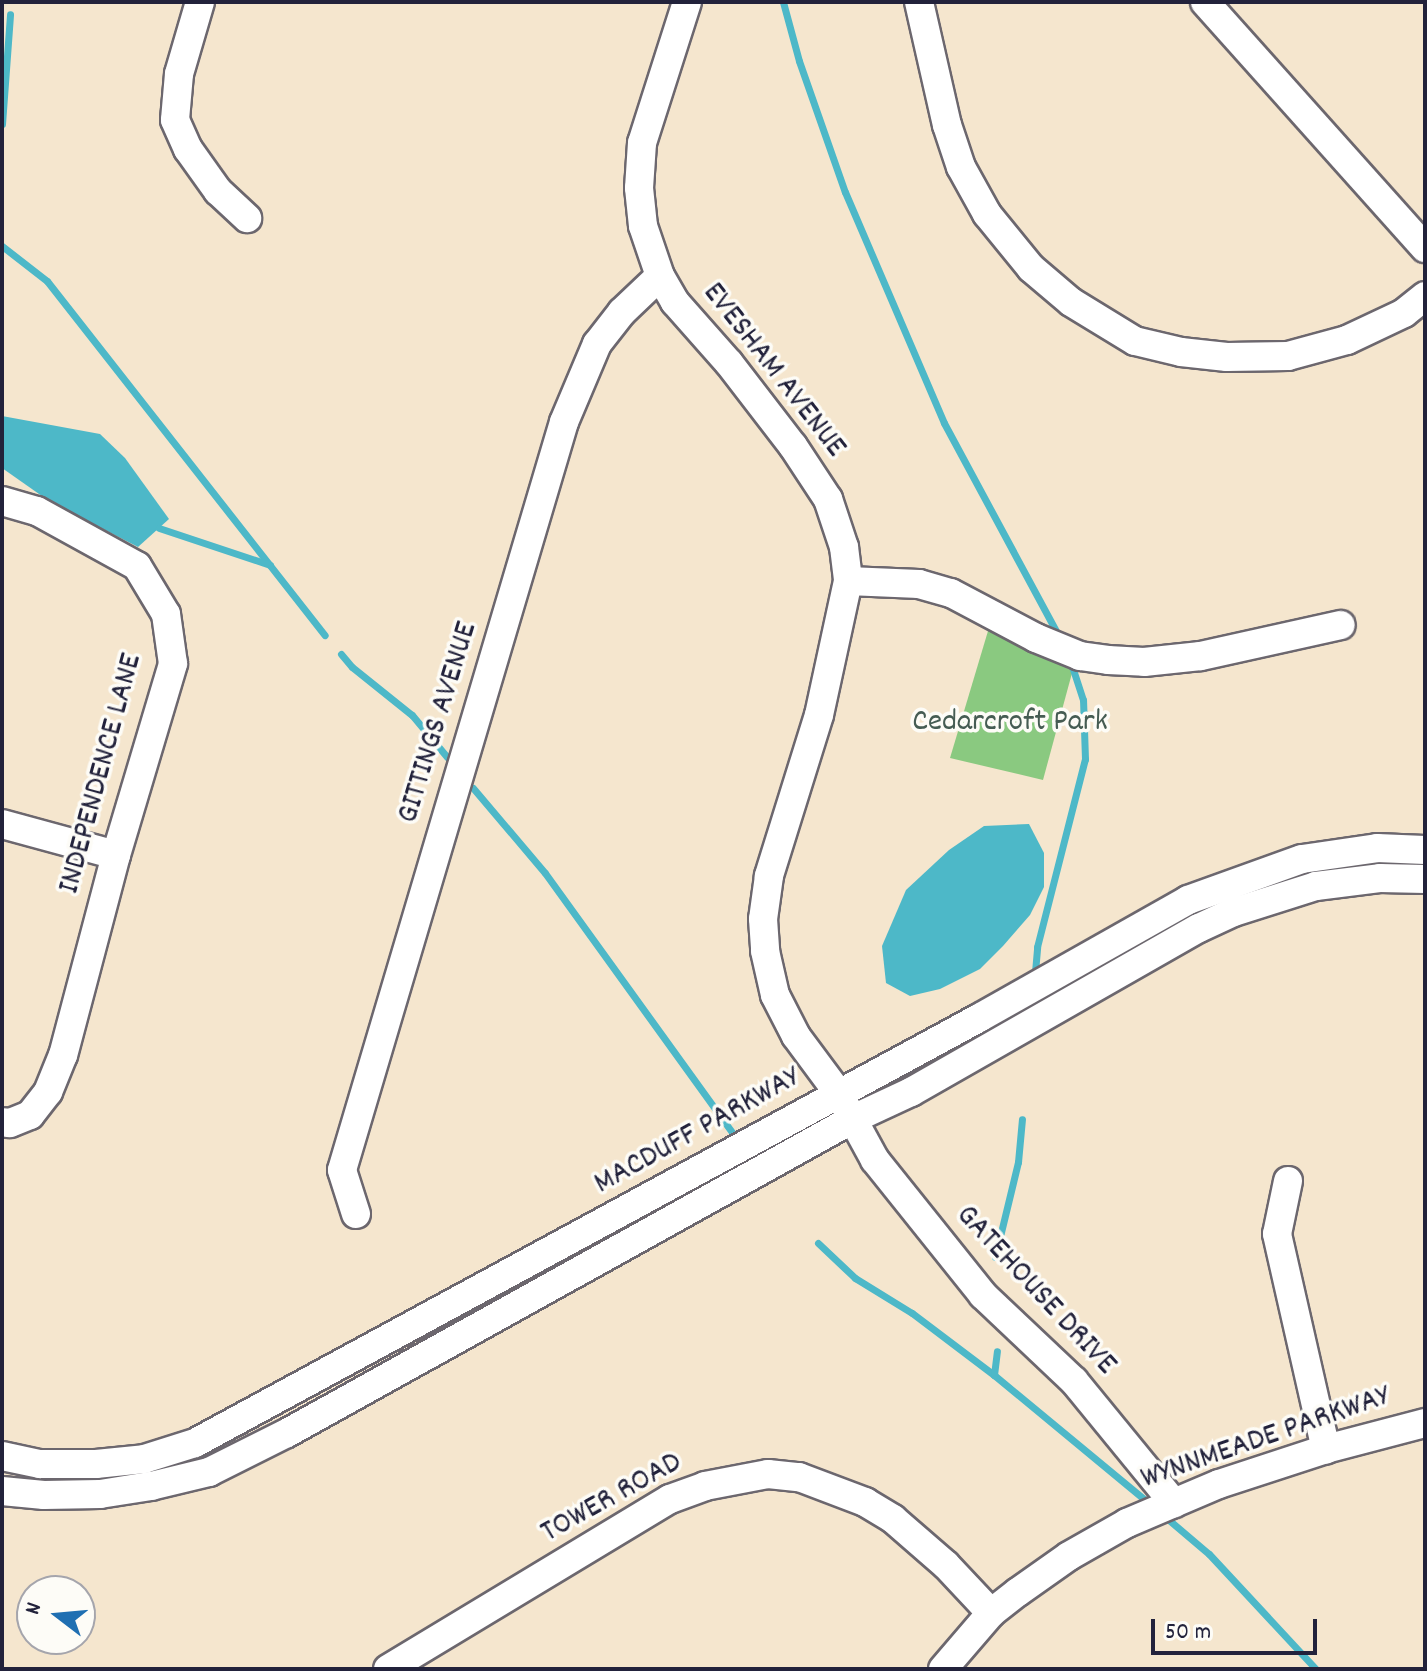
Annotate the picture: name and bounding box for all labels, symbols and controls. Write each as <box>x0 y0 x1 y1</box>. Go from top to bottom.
street label: EVESHAM AVENUE <box>693 276 853 466</box>
street label: GITTINGS AVENUE <box>390 618 488 828</box>
street label: INDEPENDENCE LANE <box>51 650 153 898</box>
park label: Cedarcroft Park <box>912 704 1108 742</box>
street label: MACDUFF PARKWAY <box>588 1060 808 1204</box>
street label: GATEHOUSE DRIVE <box>946 1198 1124 1384</box>
street label: WYNNMEADE PARKWAY <box>1136 1378 1396 1500</box>
street label: TOWER ROAD <box>535 1445 689 1553</box>
north arrow <box>16 1575 96 1655</box>
text: N <box>18 1599 51 1618</box>
scale bar <box>1155 1603 1321 1653</box>
text: 50 m <box>1165 1616 1211 1650</box>

